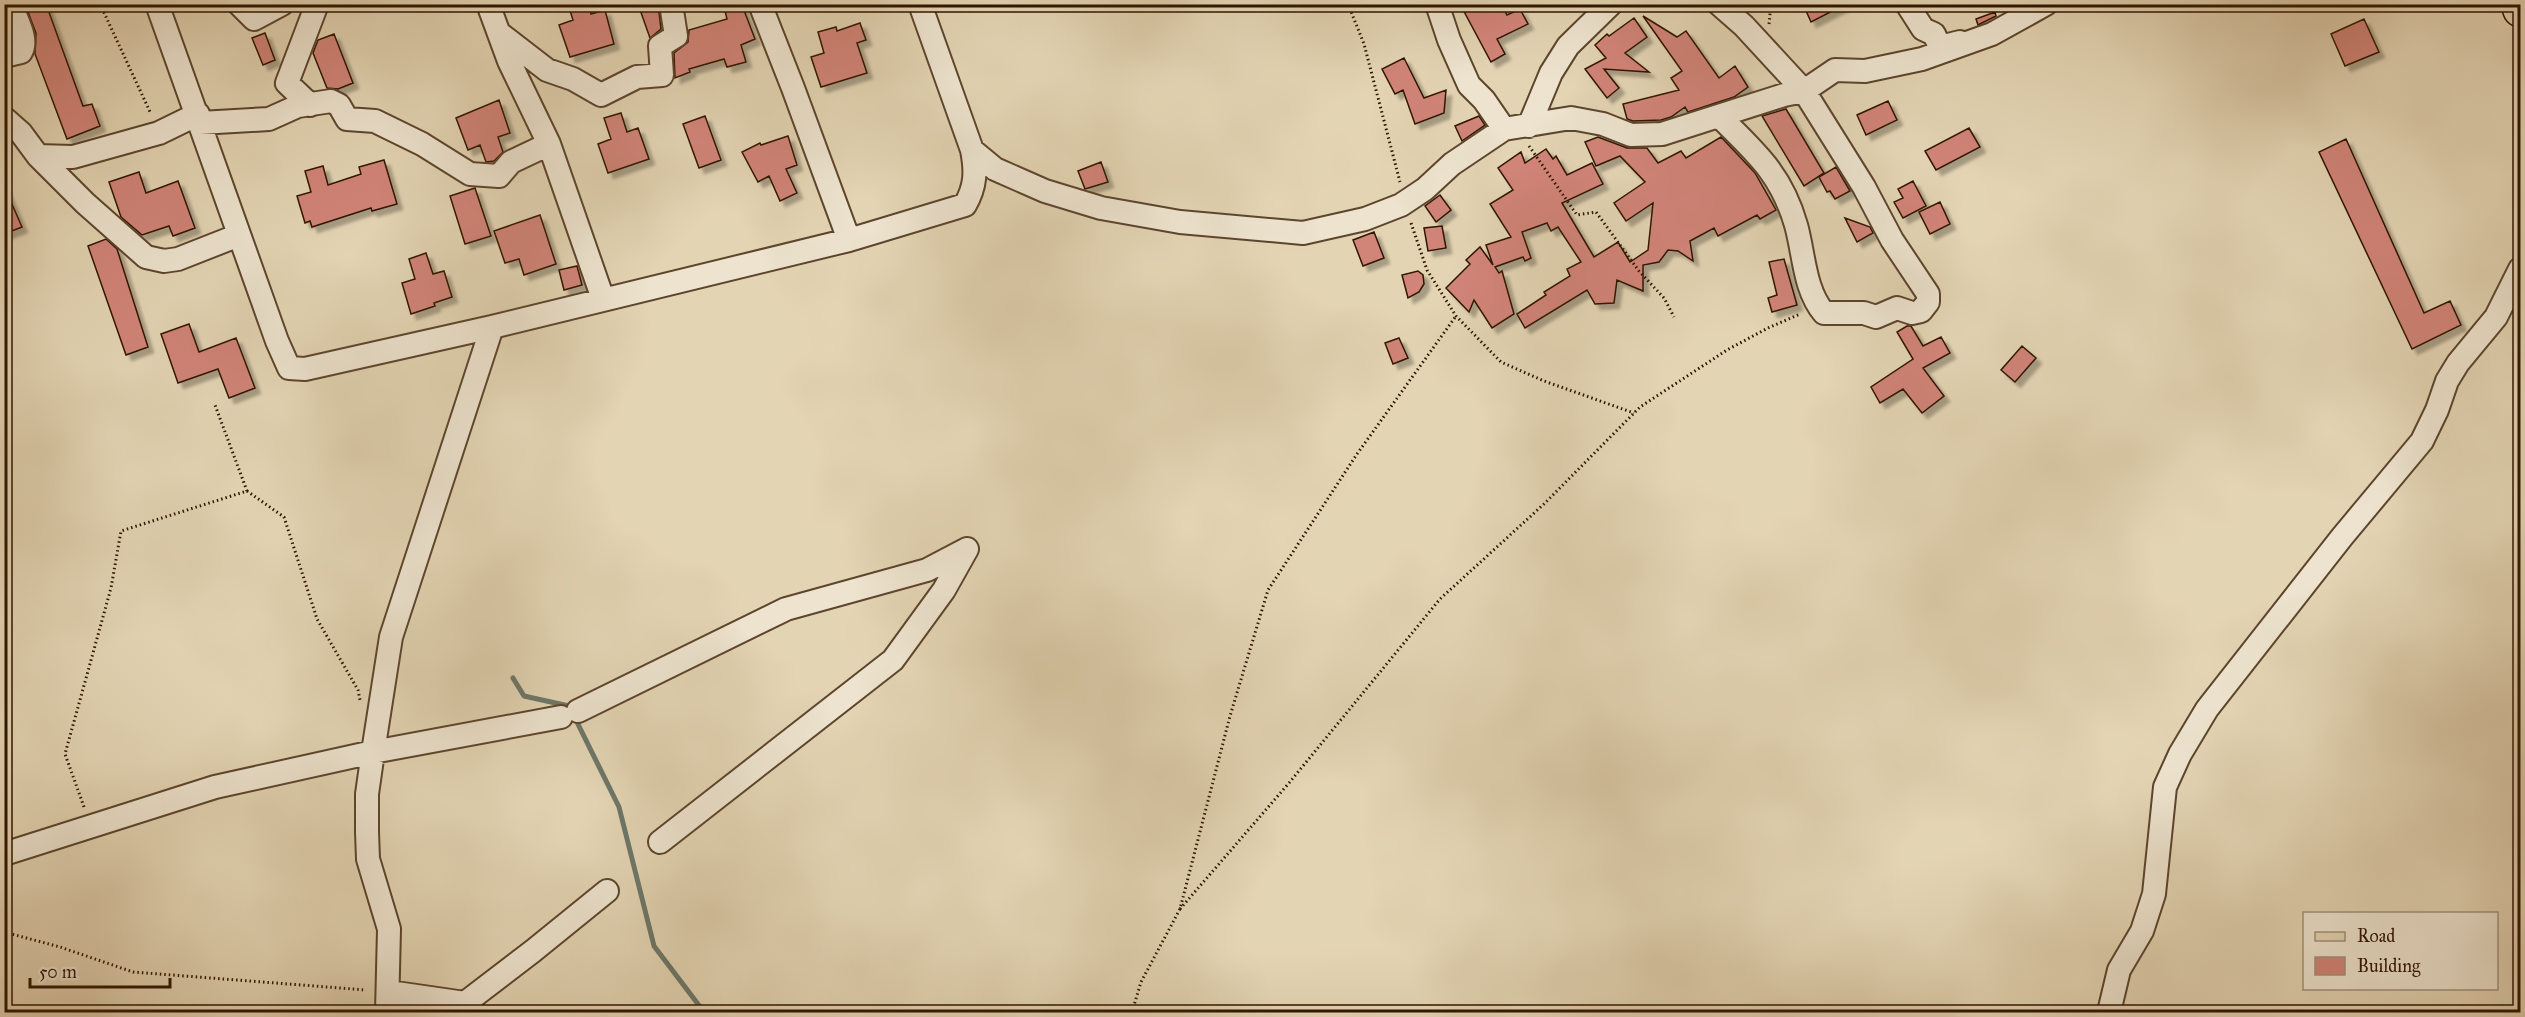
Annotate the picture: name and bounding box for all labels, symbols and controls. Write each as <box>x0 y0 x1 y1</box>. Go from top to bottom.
legend <box>2303 912 2498 990</box>
text: Road <box>2357 925 2395 947</box>
scale bar <box>30 951 170 989</box>
text: Building <box>2357 955 2421 978</box>
text: 50 m <box>39 961 77 983</box>

